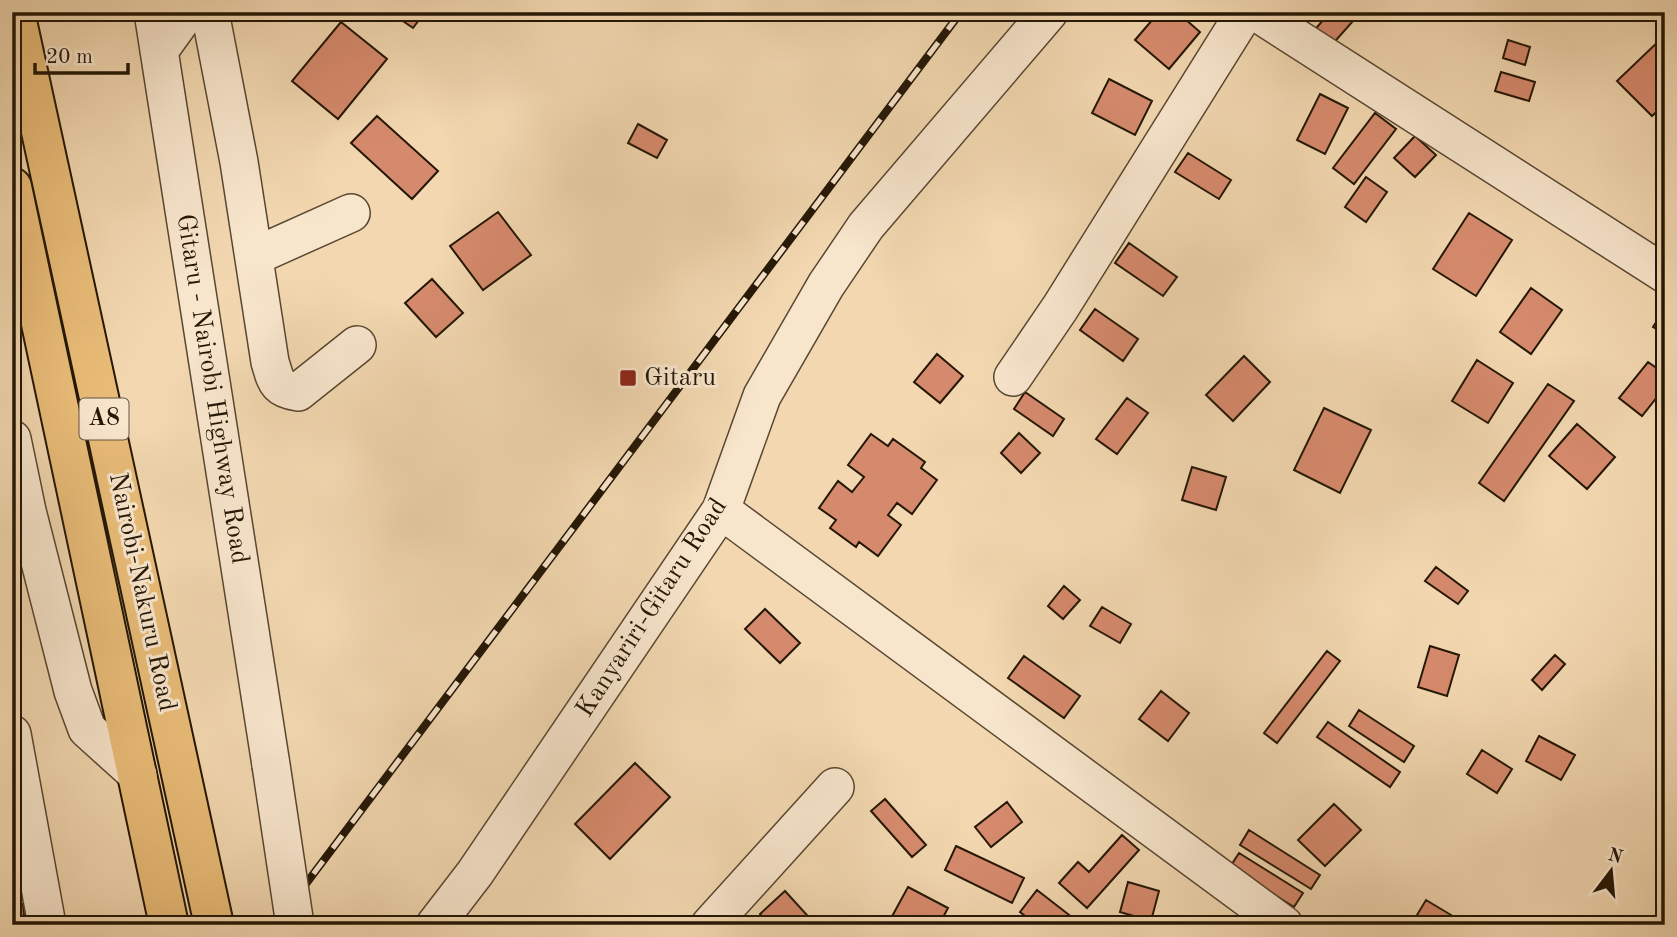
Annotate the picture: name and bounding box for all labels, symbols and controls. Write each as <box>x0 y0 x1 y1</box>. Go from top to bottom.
scale bar <box>35 32 128 76</box>
text: 20 m <box>46 47 93 68</box>
street label: Gitaru - Nairobi Highway Road <box>171 212 253 566</box>
place label: Gitaru <box>644 365 716 391</box>
marker: Gitaru <box>618 368 638 388</box>
road number: A8 <box>80 398 128 440</box>
street label: Nairobi-Nakuru Road <box>104 470 180 714</box>
street label: Kanyariri-Gitaru Road <box>572 494 732 722</box>
north arrow <box>1576 836 1646 906</box>
text: N <box>1605 846 1625 868</box>

